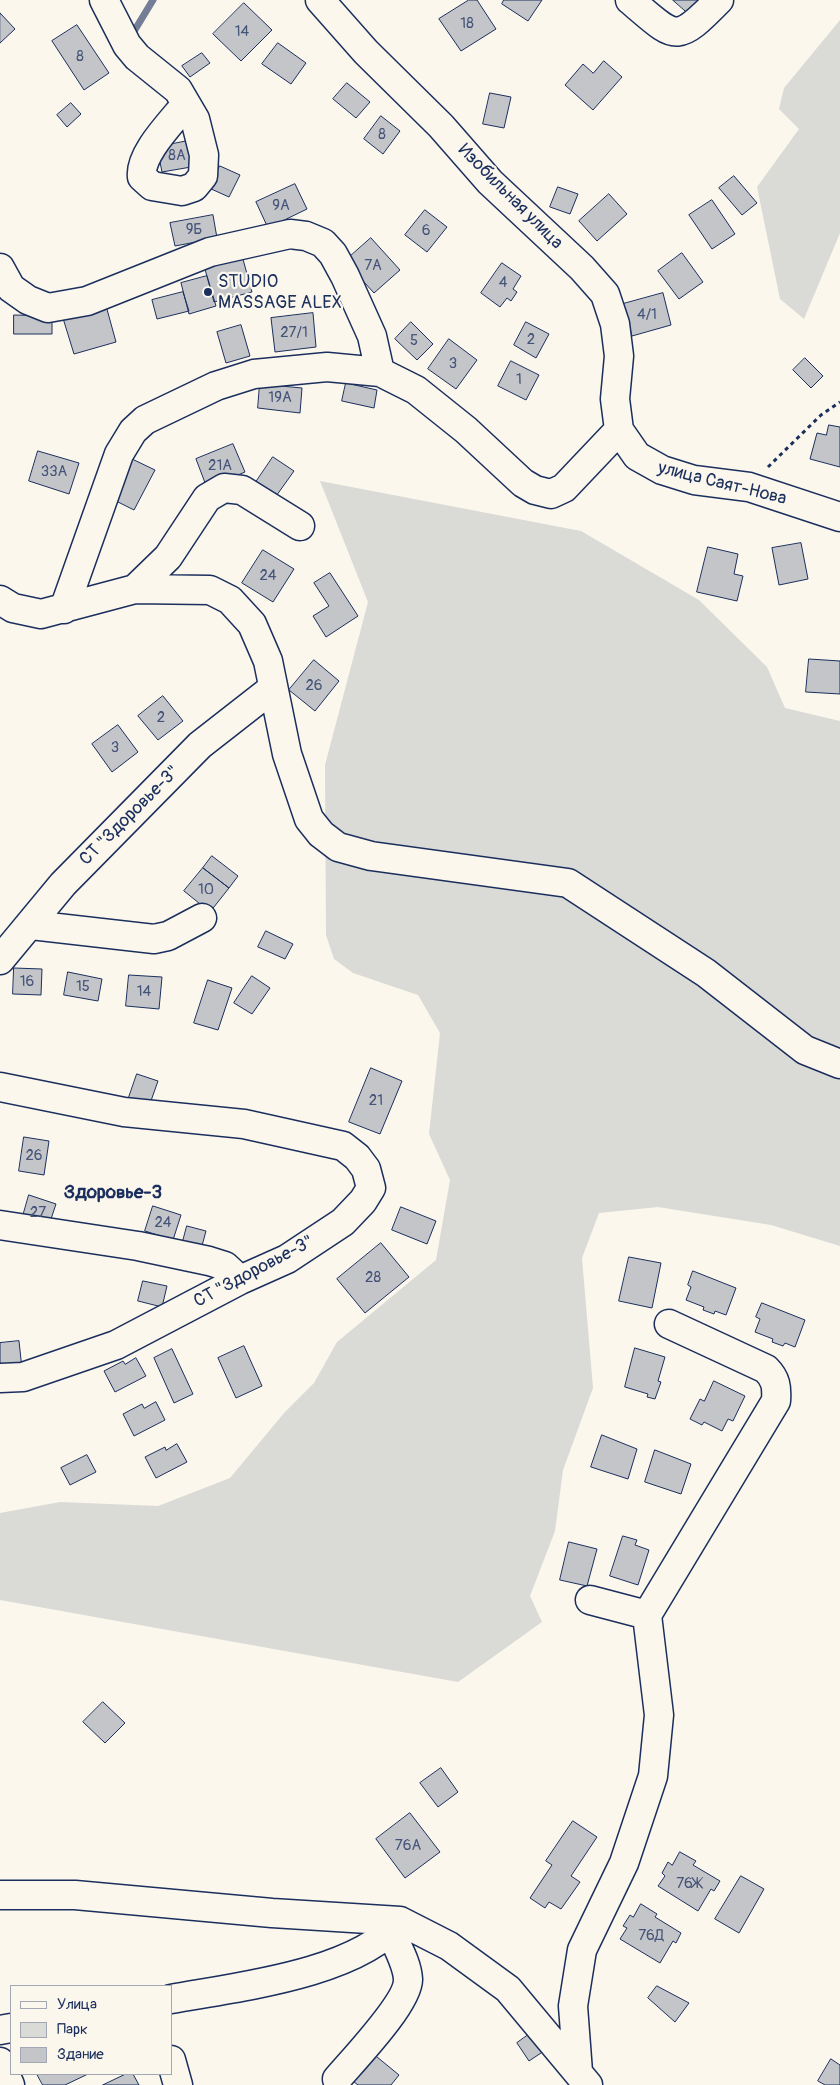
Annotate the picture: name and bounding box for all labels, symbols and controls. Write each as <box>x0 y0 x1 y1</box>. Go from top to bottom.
house number: 18 <box>460 15 474 33</box>
house number: 14 <box>235 23 249 41</box>
house number: 8 <box>76 48 84 66</box>
house number: 8 <box>378 126 386 144</box>
street label: Изобильная улица <box>453 140 567 254</box>
house number: 8А <box>168 147 186 165</box>
house number: 9А <box>272 197 290 215</box>
house number: 9Б <box>186 221 202 239</box>
house number: 6 <box>422 222 430 240</box>
house number: 7А <box>364 257 382 275</box>
place label: STUDIO MASSAGE ALEX <box>218 271 342 314</box>
house number: 4 <box>499 274 507 292</box>
marker: STUDIO MASSAGE ALEX <box>202 286 214 298</box>
house number: 4/1 <box>637 306 657 324</box>
house number: 27/1 <box>280 324 308 342</box>
house number: 2 <box>527 331 535 349</box>
house number: 5 <box>410 332 418 350</box>
house number: 3 <box>449 355 457 373</box>
house number: 1 <box>516 371 522 389</box>
house number: 19А <box>268 389 292 407</box>
house number: 21А <box>208 457 232 475</box>
street label: улица Саят-Нова <box>656 458 788 510</box>
house number: 33А <box>41 463 67 481</box>
house number: 24 <box>259 567 277 585</box>
house number: 26 <box>305 677 323 695</box>
house number: 2 <box>157 709 165 727</box>
house number: 3 <box>111 739 119 757</box>
street label: СТ "Здоровье-3" <box>75 761 185 871</box>
house number: 10 <box>198 881 214 899</box>
house number: 16 <box>20 973 34 991</box>
house number: 15 <box>76 978 90 996</box>
house number: 14 <box>137 983 151 1001</box>
house number: 21 <box>369 1092 383 1110</box>
house number: 26 <box>25 1147 43 1165</box>
district label: Здоровье-3 <box>64 1182 162 1204</box>
house number: 27 <box>30 1204 46 1222</box>
house number: 24 <box>154 1214 172 1232</box>
street label: СТ "Здоровье-3" <box>190 1231 318 1313</box>
house number: 28 <box>365 1269 381 1287</box>
house number: 76А <box>395 1837 421 1855</box>
house number: 76Ж <box>676 1875 702 1893</box>
house number: 76Д <box>638 1927 664 1945</box>
legend <box>10 1985 172 2075</box>
text: Улица <box>57 1995 97 2014</box>
text: Парк <box>57 2020 88 2039</box>
text: Здание <box>57 2045 104 2064</box>

